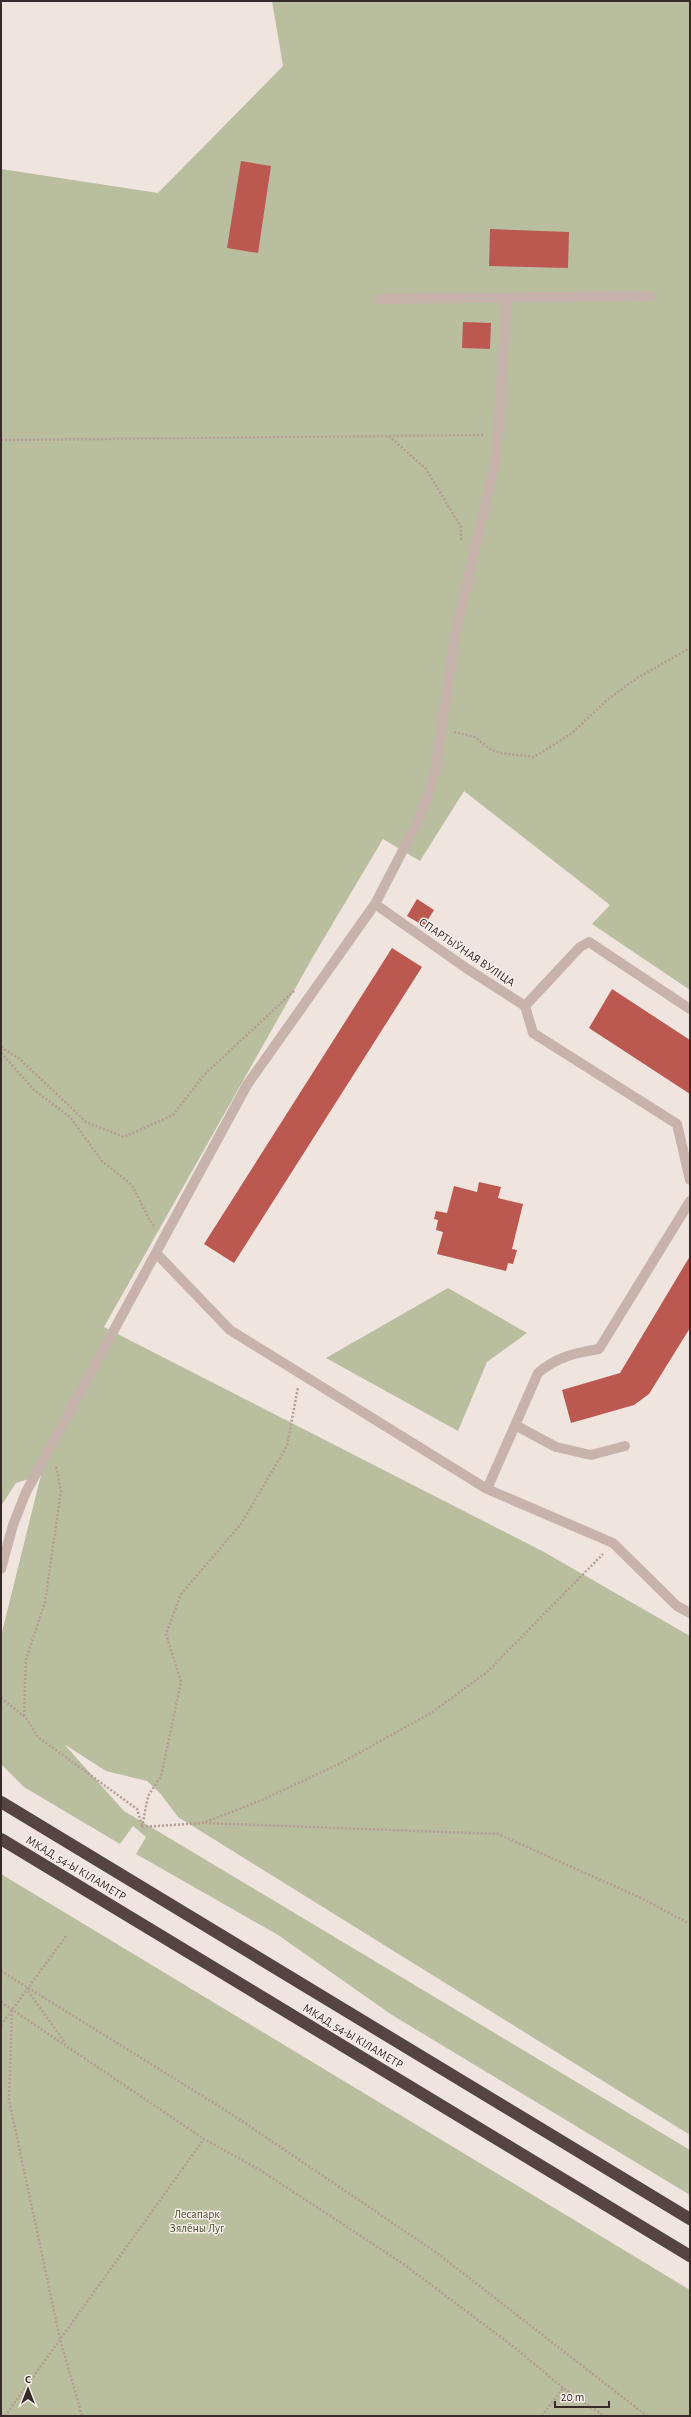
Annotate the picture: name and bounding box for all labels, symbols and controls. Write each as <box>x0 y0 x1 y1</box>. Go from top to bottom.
street label: СПАРТЫЎНАЯ ВУЛІЦА <box>417 915 517 989</box>
street label: МКАД, 54-Ы КІЛАМЕТР <box>24 1833 128 1903</box>
street label: МКАД, 54-Ы КІЛАМЕТР <box>301 2001 405 2071</box>
park label: Лесапарк Зялёны Луг <box>170 2208 225 2235</box>
north arrow <box>8 2369 48 2409</box>
text: С <box>25 2374 31 2385</box>
scale bar <box>555 2383 609 2409</box>
text: 20 m <box>561 2391 584 2403</box>

